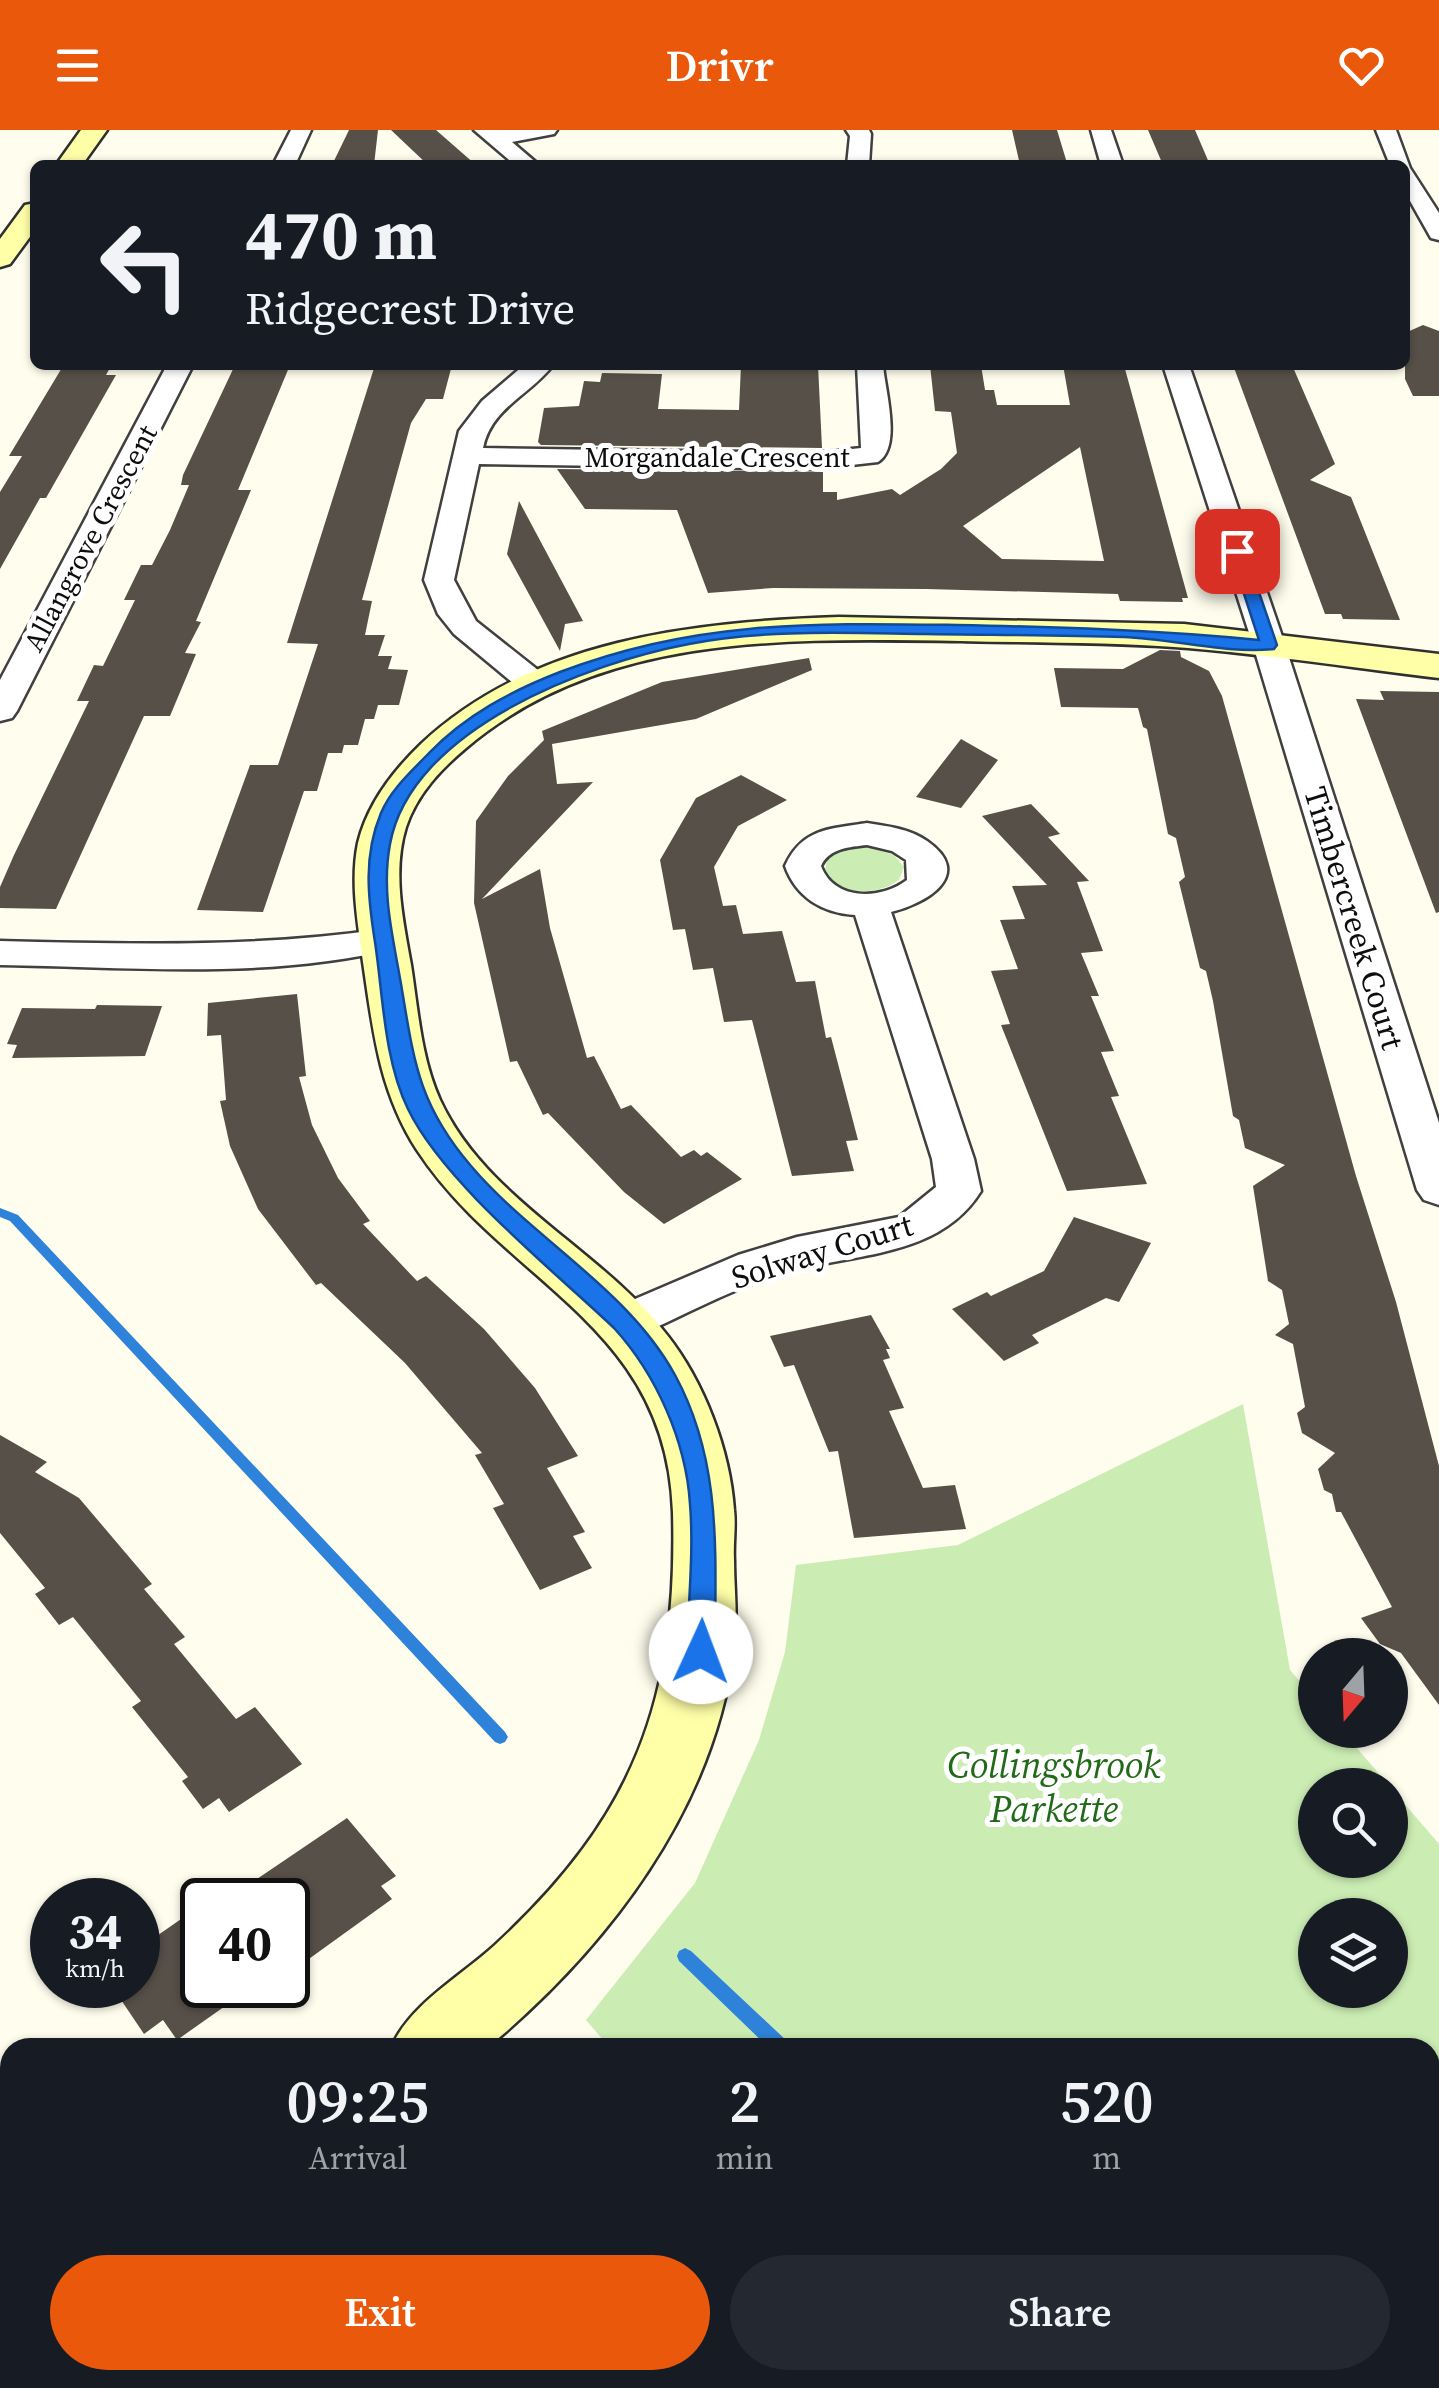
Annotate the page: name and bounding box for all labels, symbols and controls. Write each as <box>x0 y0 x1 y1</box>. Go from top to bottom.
text: Drivr <box>665 34 774 96</box>
icon: menu <box>50 38 105 93</box>
icon: heart <box>1334 38 1389 93</box>
text: 470 m <box>245 186 437 282</box>
icon: left <box>80 200 210 330</box>
text: Ridgecrest Drive <box>245 277 575 339</box>
street label: Allangrove Crescent <box>14 417 166 658</box>
street label: Morgandale Crescent <box>584 438 850 476</box>
pin <box>1195 509 1280 594</box>
icon: arrive <box>1210 524 1265 579</box>
street label: Timbercreek Court <box>1293 781 1415 1055</box>
street label: Solway Court <box>726 1202 919 1299</box>
position arrow <box>649 1600 753 1704</box>
north arrow <box>1298 1638 1408 1748</box>
map controls <box>1298 1638 1408 2008</box>
park label: Collingsbrook Parkette <box>947 1739 1161 1835</box>
button: search <box>1298 1768 1408 1878</box>
speed limit sign: 40 <box>180 1878 310 2008</box>
text: 34 <box>68 1896 122 1965</box>
button: layers <box>1298 1898 1408 2008</box>
text: km/h <box>65 1951 125 1985</box>
text: 09:25 <box>286 2060 429 2142</box>
text: 2 <box>729 2060 760 2142</box>
text: 520 <box>1060 2060 1154 2142</box>
text: Arrival <box>308 2136 407 2180</box>
text: min <box>716 2136 773 2180</box>
text: m <box>1092 2136 1121 2180</box>
button: Exit <box>50 2255 710 2370</box>
button: Share <box>730 2255 1390 2370</box>

